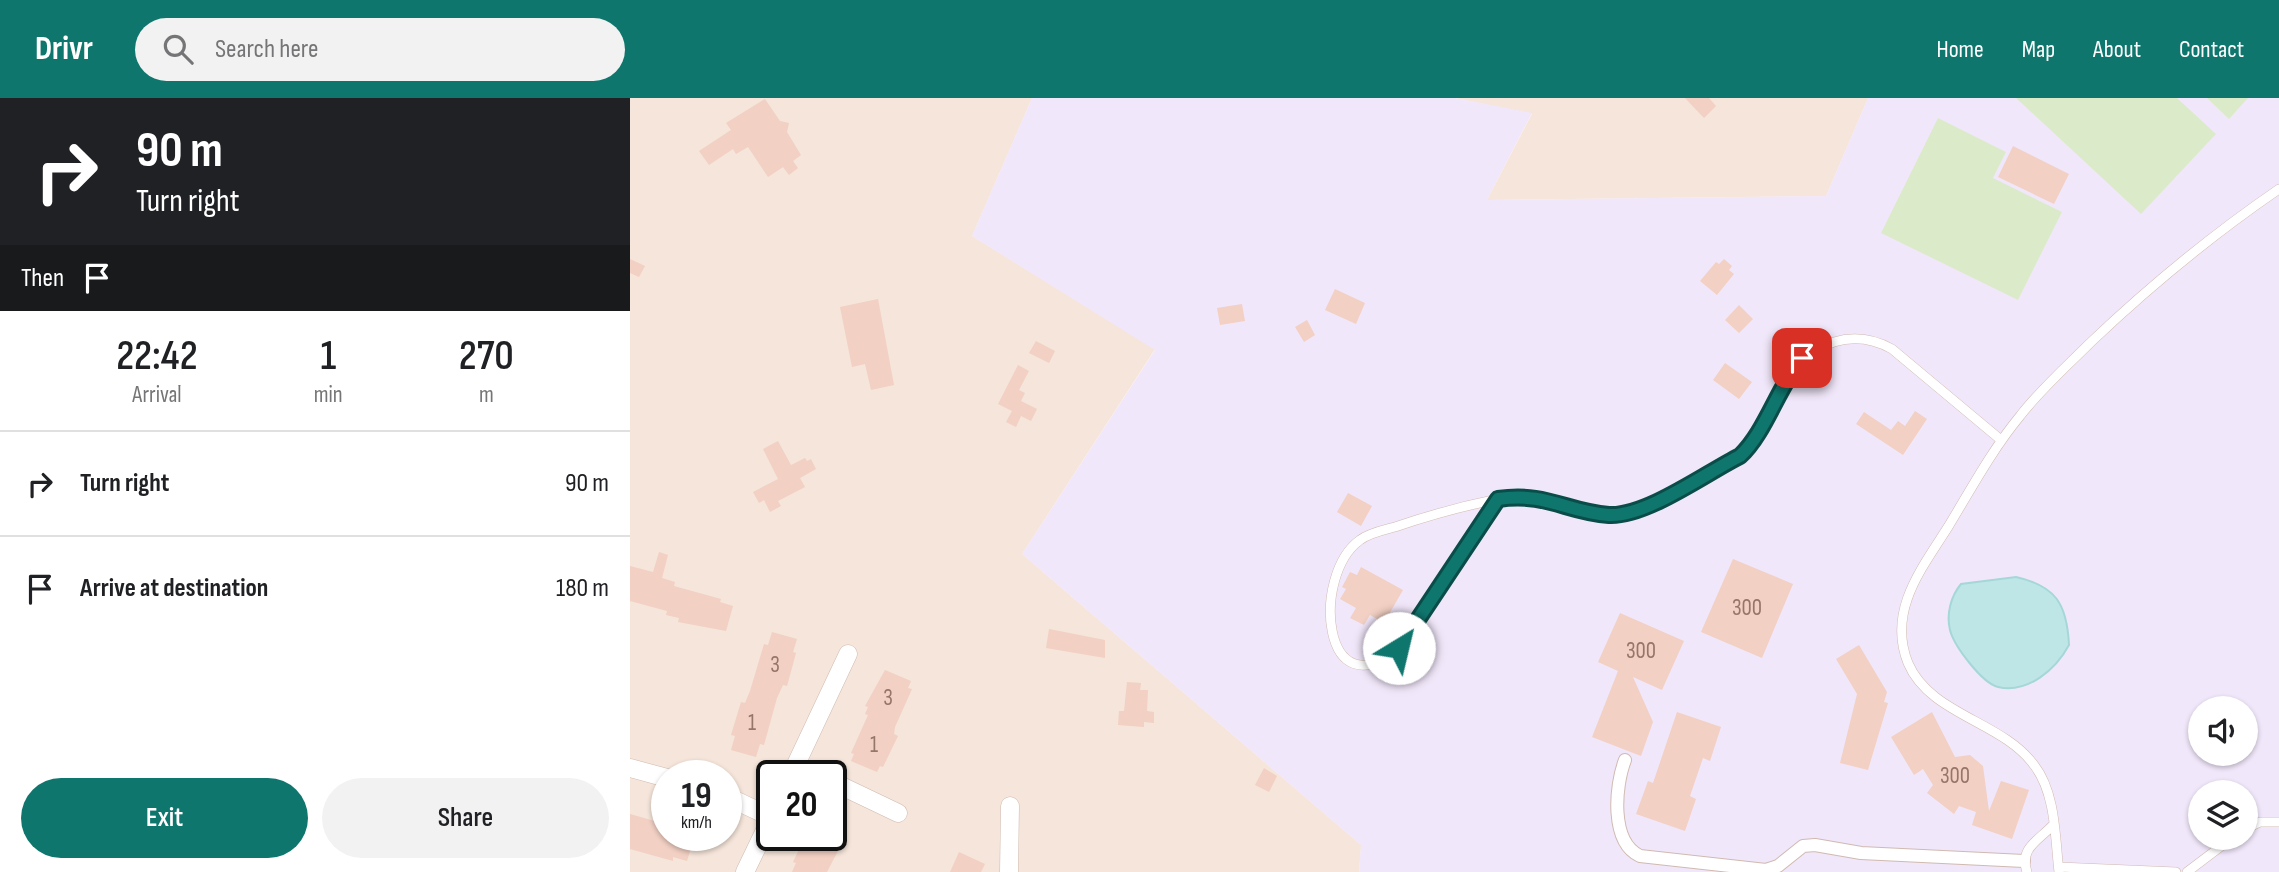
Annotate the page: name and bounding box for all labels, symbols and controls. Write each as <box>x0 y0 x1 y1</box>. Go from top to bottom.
search box <box>135 18 625 81</box>
text: Drivr <box>35 29 93 69</box>
icon: search <box>159 30 197 68</box>
text: Search here <box>215 34 318 65</box>
text: Home <box>1936 35 1984 64</box>
text: Map <box>2022 35 2055 64</box>
text: About <box>2093 35 2141 64</box>
text: Contact <box>2179 35 2244 64</box>
text: 90 m <box>136 122 223 181</box>
icon: right <box>21 126 112 217</box>
text: Turn right <box>136 182 240 221</box>
icon: arrive <box>78 259 116 297</box>
text: Then <box>21 263 64 294</box>
pin <box>1772 328 1832 388</box>
text: 22:42 <box>116 331 198 382</box>
text: 1 <box>320 331 336 382</box>
text: 270 <box>459 331 514 382</box>
icon: arrive <box>1783 339 1821 377</box>
text: Arrival <box>132 381 182 409</box>
text: min <box>314 381 343 409</box>
text: m <box>479 381 494 409</box>
icon: right <box>21 465 59 503</box>
text: Turn right <box>80 468 169 499</box>
text: 90 m <box>565 468 609 499</box>
icon: arrive <box>21 570 59 608</box>
text: Arrive at destination <box>80 573 268 604</box>
text: 180 m <box>556 573 609 604</box>
house number: 300 <box>1732 594 1762 622</box>
position arrow <box>1362 611 1436 685</box>
house number: 300 <box>1626 637 1656 665</box>
house number: 3 <box>770 651 780 679</box>
house number: 3 <box>883 684 893 712</box>
map controls <box>2188 696 2258 850</box>
button: sound <box>2188 696 2258 766</box>
house number: 1 <box>748 709 756 737</box>
house number: 1 <box>870 731 878 759</box>
speed limit sign: 20 <box>756 760 847 851</box>
house number: 300 <box>1940 762 1970 790</box>
text: 19 <box>681 775 712 818</box>
button: Exit <box>21 778 308 858</box>
button: Share <box>322 778 609 858</box>
button: layers <box>2188 780 2258 850</box>
text: km/h <box>681 812 712 833</box>

